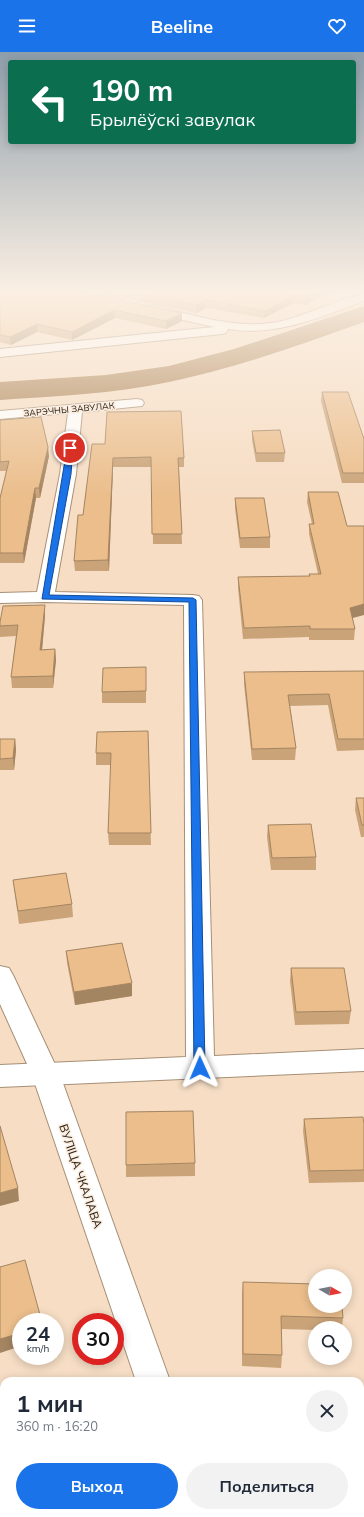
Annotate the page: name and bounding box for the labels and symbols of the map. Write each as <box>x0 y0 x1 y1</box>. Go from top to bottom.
street label: ЗАРЭЧНЫ ЗАВУЛАК <box>23 400 115 418</box>
pin <box>53 431 87 465</box>
position arrow <box>179 1047 221 1089</box>
street label: ВУЛІЦА ЧКАЛАВА <box>56 1122 106 1230</box>
north arrow <box>308 1269 352 1313</box>
speed limit sign: 30 <box>72 1313 124 1365</box>

